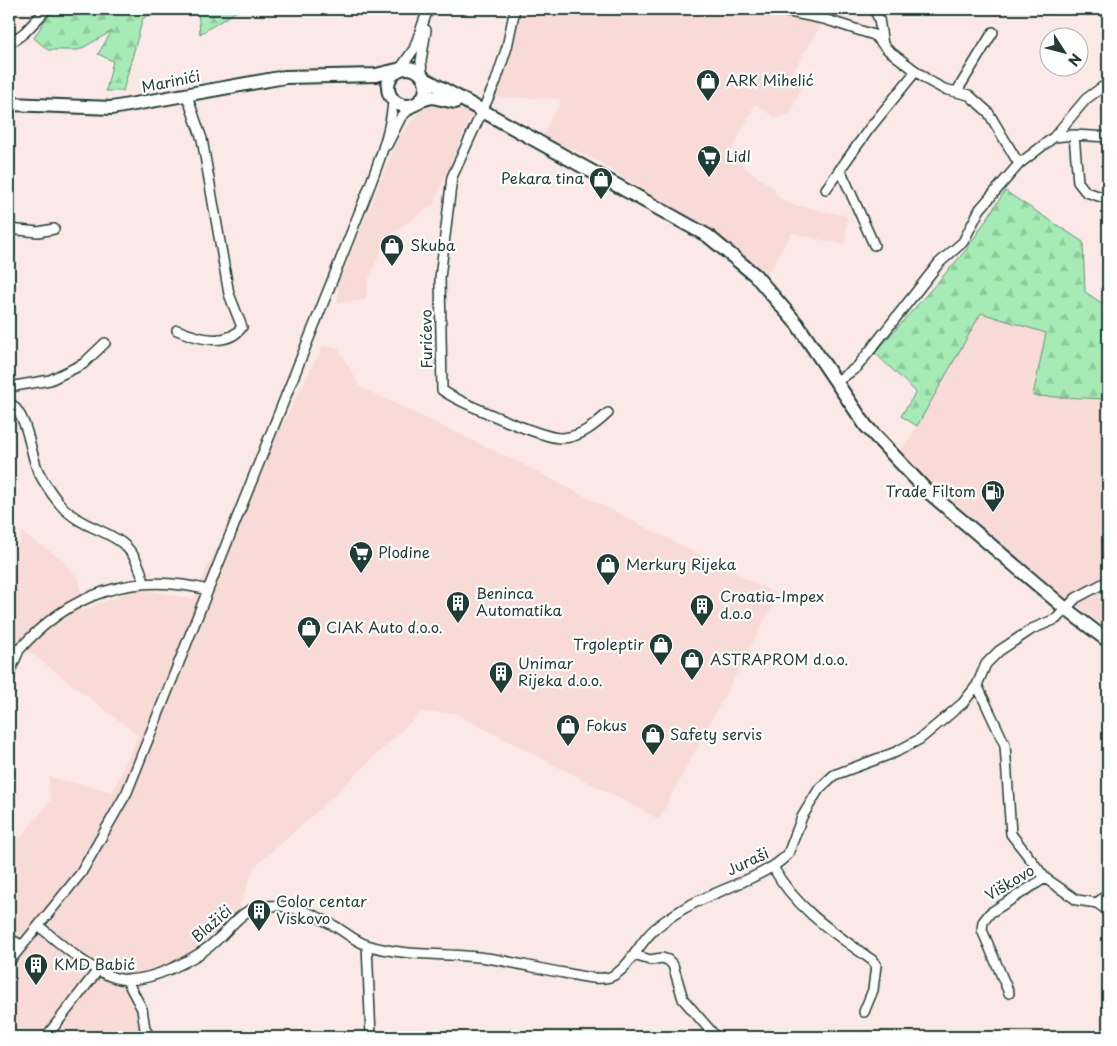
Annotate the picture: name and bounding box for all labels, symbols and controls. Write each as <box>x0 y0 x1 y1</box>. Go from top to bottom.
north arrow <box>1040 28 1090 78</box>
text: N <box>1063 49 1087 71</box>
street label: Marinići <box>139 64 202 97</box>
shop icon: ARK Mihelić <box>695 68 721 102</box>
place label: ARK Mihelić <box>726 68 814 91</box>
supermarket icon: Lidl <box>696 144 722 178</box>
place label: Lidl <box>726 144 751 167</box>
place label: Pekara tina <box>501 166 585 189</box>
shop icon: Pekara tina <box>588 166 614 200</box>
shop icon: Skuba <box>379 233 405 267</box>
place label: Skuba <box>410 233 456 256</box>
street label: Furićevo <box>413 309 438 369</box>
place label: Trade Filtom <box>886 479 976 502</box>
fuel station icon: Trade Filtom <box>980 479 1006 513</box>
supermarket icon: Plodine <box>348 540 374 574</box>
place label: Plodine <box>378 540 430 563</box>
shop icon: Merkury Rijeka <box>595 552 621 586</box>
place label: Merkury Rijeka <box>626 552 737 575</box>
place label: Beninca Automatika <box>476 581 562 621</box>
place label: Croatia-Impex d.o.o <box>720 584 824 624</box>
building icon: Beninca Automatika <box>445 590 471 624</box>
building icon: Croatia-Impex d.o.o <box>689 593 715 627</box>
shop icon: CIAK Auto d.o.o. <box>296 615 322 649</box>
place label: CIAK Auto d.o.o. <box>326 615 443 638</box>
place label: Trgoleptir <box>573 632 644 655</box>
shop icon: Trgoleptir <box>648 632 674 666</box>
shop icon: ASTRAPROM d.o.o. <box>679 647 705 681</box>
place label: ASTRAPROM d.o.o. <box>710 647 848 670</box>
place label: Unimar Rijeka d.o.o. <box>518 651 603 691</box>
building icon: Unimar Rijeka d.o.o. <box>488 660 514 694</box>
shop icon: Fokus <box>555 713 581 747</box>
place label: Fokus <box>586 713 627 736</box>
shop icon: Safety servis <box>640 722 666 756</box>
place label: Safety servis <box>670 722 762 745</box>
street label: Juraši <box>722 841 772 880</box>
street label: Viškovo <box>980 858 1038 906</box>
place label: Color centar Viskovo <box>276 889 367 929</box>
building icon: Color centar Viskovo <box>246 898 272 932</box>
street label: Blažići <box>186 899 236 947</box>
building icon: KMD Babić <box>23 952 49 986</box>
place label: KMD Babić <box>54 952 135 975</box>

